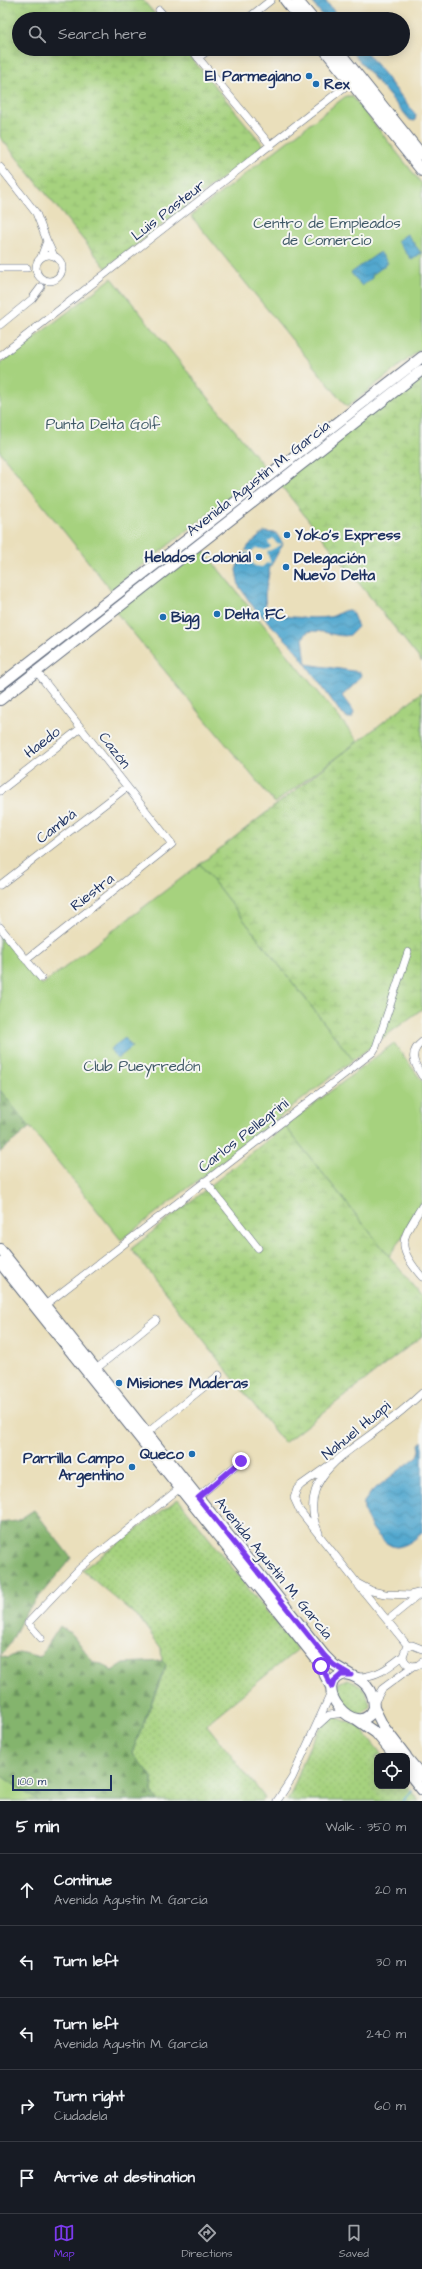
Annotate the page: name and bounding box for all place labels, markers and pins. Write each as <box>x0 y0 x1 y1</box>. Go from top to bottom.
place label: El Parmegiano <box>205 66 302 89</box>
marker: El Parmegiano <box>304 71 314 81</box>
place label: Rex <box>324 74 351 95</box>
marker: Rex <box>311 79 321 89</box>
place label: Yoko's Express <box>295 525 401 546</box>
marker: Yoko's Express <box>282 530 292 540</box>
place label: Helados Colonial <box>145 547 252 568</box>
place label: Delegación Nuevo Delta <box>294 548 376 586</box>
marker: Helados Colonial <box>254 552 264 562</box>
marker: Delegación Nuevo Delta <box>281 562 291 572</box>
place label: Delta FC <box>225 604 286 625</box>
place label: Bigg <box>171 607 200 630</box>
marker: Delta FC <box>212 609 222 619</box>
marker: Bigg <box>158 612 168 622</box>
place label: Misiones Maderas <box>127 1373 249 1394</box>
marker: Misiones Maderas <box>114 1378 124 1388</box>
place label: Queco <box>140 1444 185 1465</box>
place label: Parrilla Campo Argentino <box>23 1448 125 1488</box>
marker: Queco <box>187 1449 197 1459</box>
marker: Parrilla Campo Argentino <box>127 1462 137 1472</box>

